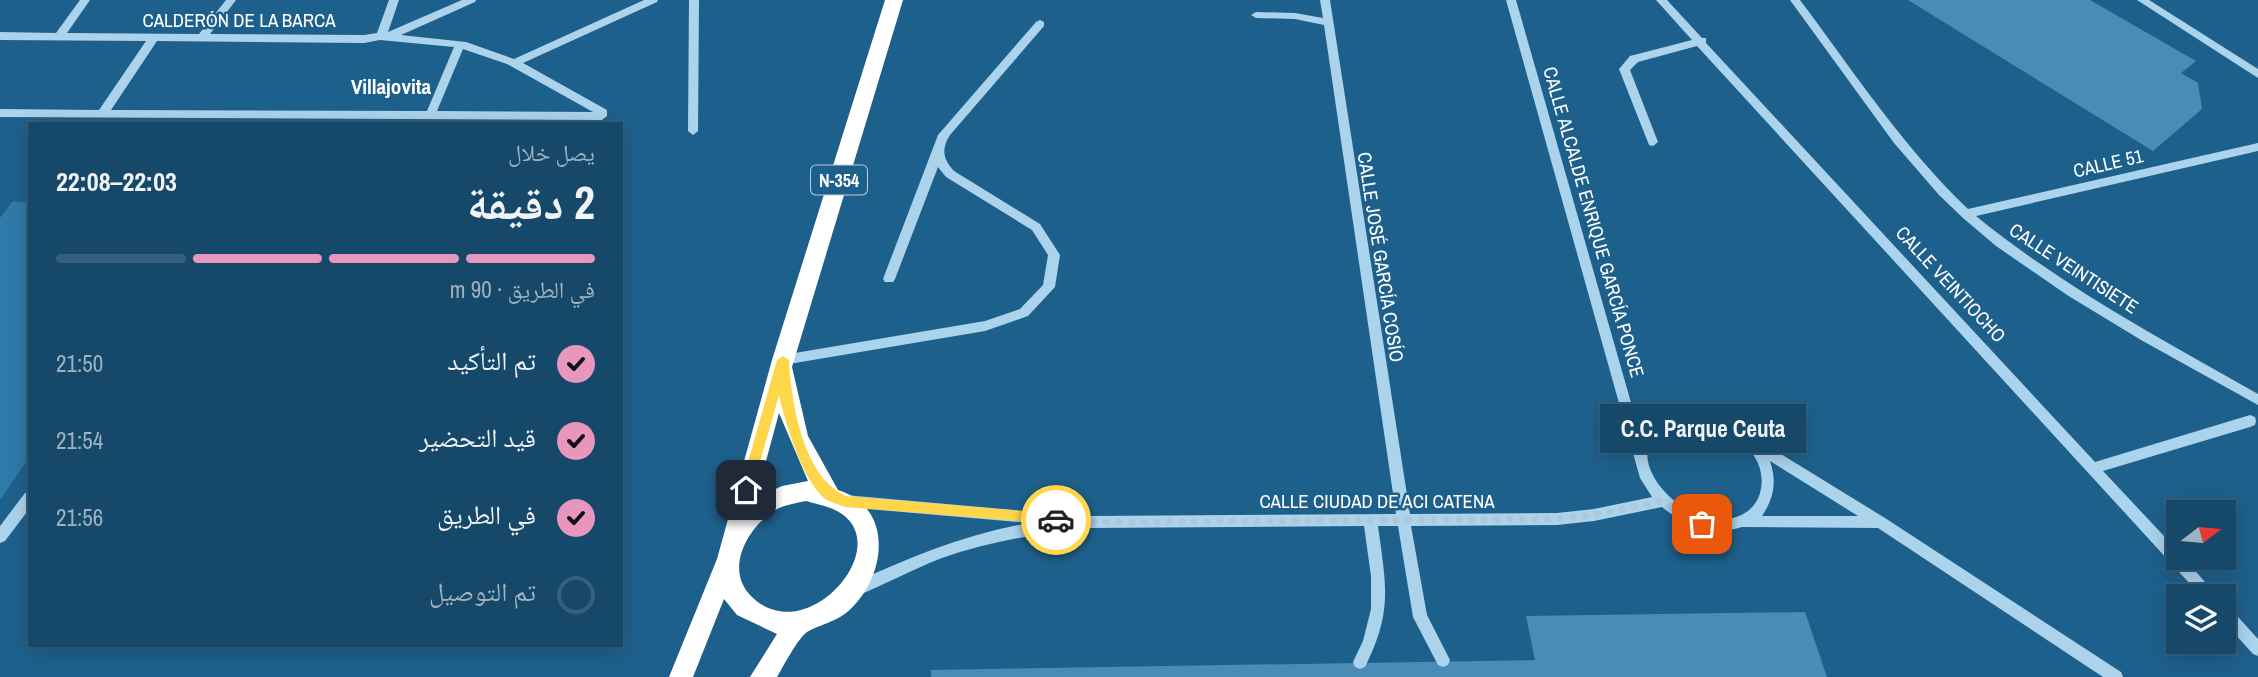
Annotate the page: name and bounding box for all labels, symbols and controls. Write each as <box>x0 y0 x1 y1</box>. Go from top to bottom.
street label: CALDERÓN DE LA BARCA <box>142 7 336 33</box>
street label: CALLE ALCALDE ENRIQUE GARCÍA PONCE <box>1537 64 1651 380</box>
district label: Villajovita <box>351 72 431 101</box>
text: يصل خلال <box>508 137 595 168</box>
street label: CALLE 51 <box>2070 142 2146 184</box>
street label: CALLE JOSÉ GARCÍA COSÍO <box>1352 150 1410 364</box>
text: 22:03–22:08 <box>56 164 177 199</box>
road number: N-354 <box>811 166 867 195</box>
text: 2 دقيقة <box>467 171 595 233</box>
street label: CALLE VEINTISIETE <box>2004 217 2144 319</box>
street label: CALLE VEINTIOCHO <box>1890 220 2012 348</box>
text: في الطريق · 90 m <box>450 274 595 305</box>
text: تم التأكيد <box>447 343 536 378</box>
icon: check <box>557 345 595 383</box>
text: 21:50 <box>56 348 103 379</box>
callout: C.C. Parque Ceuta <box>1599 405 1805 454</box>
text: C.C. Parque Ceuta <box>1621 413 1785 444</box>
text: قيد التحضير <box>419 420 536 455</box>
icon: check <box>557 422 595 460</box>
text: 21:54 <box>56 425 103 456</box>
pin <box>716 460 776 520</box>
icon: home <box>727 471 765 509</box>
courier <box>1021 485 1091 555</box>
street label: CALLE CIUDAD DE ACI CATENA <box>1259 488 1495 514</box>
pin <box>1672 494 1732 554</box>
text: في الطريق <box>437 497 536 532</box>
icon: check <box>557 499 595 537</box>
north arrow <box>2166 500 2236 570</box>
map controls <box>2166 500 2236 654</box>
icon: car <box>1037 501 1075 539</box>
text: 21:56 <box>56 502 103 533</box>
icon: bag <box>1683 505 1721 543</box>
text: تم التوصيل <box>429 574 536 609</box>
button: layers <box>2166 584 2236 654</box>

